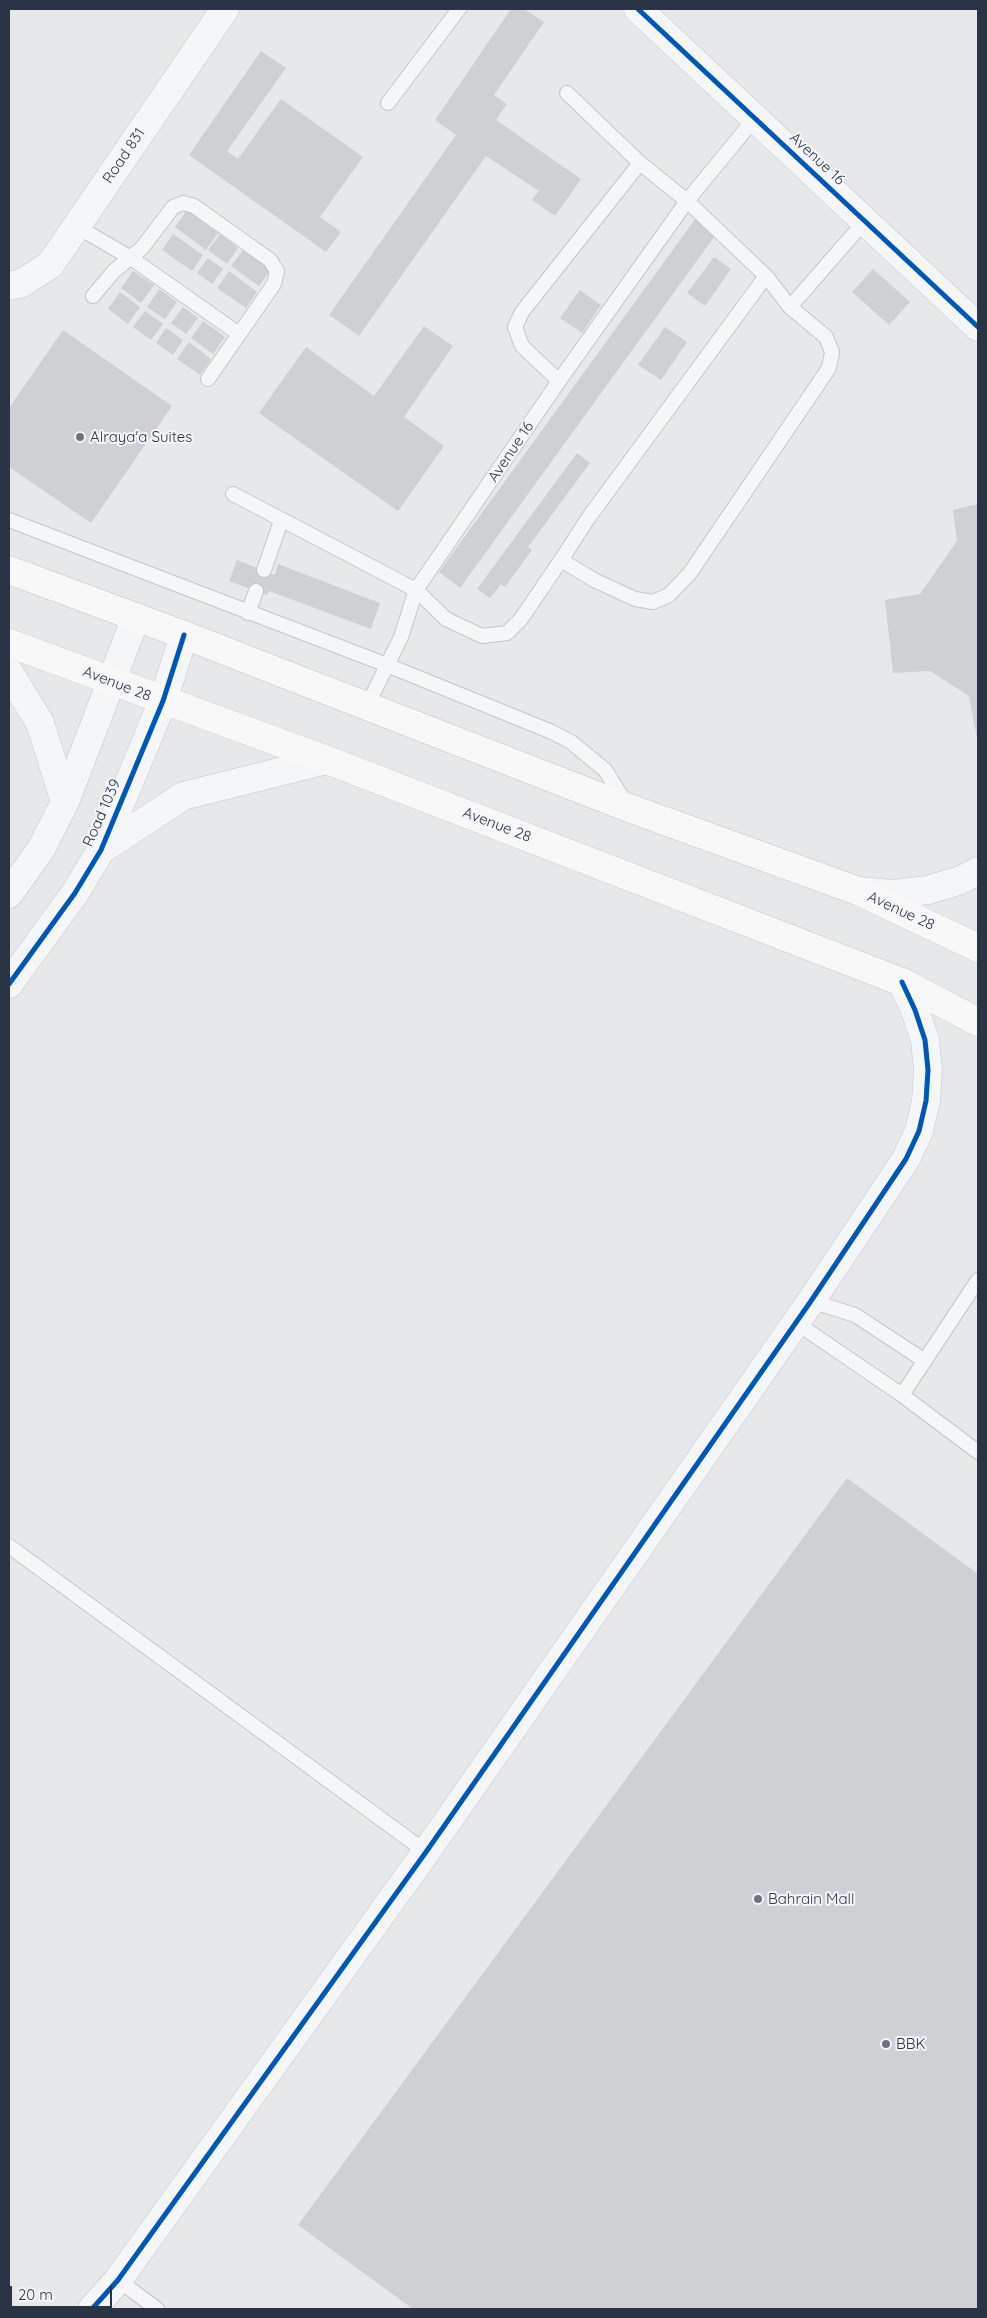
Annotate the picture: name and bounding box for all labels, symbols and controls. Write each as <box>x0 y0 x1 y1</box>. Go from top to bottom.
street label: Road 831 <box>99 125 149 187</box>
street label: Avenue 16 <box>786 129 848 189</box>
street label: Avenue 16 <box>484 418 538 486</box>
place label: Alraya'a Suites <box>90 428 192 446</box>
marker: Alraya'a Suites <box>74 431 86 443</box>
street label: Avenue 28 <box>80 663 154 705</box>
street label: Road 1039 <box>79 776 125 850</box>
street label: Avenue 28 <box>460 804 534 846</box>
street label: Avenue 28 <box>865 888 937 934</box>
place label: Bahrain Mall <box>768 1890 854 1908</box>
marker: Bahrain Mall <box>752 1893 764 1905</box>
place label: BBK <box>896 2035 926 2053</box>
marker: BBK <box>880 2038 892 2050</box>
scale bar <box>12 2276 115 2308</box>
text: 20 m <box>18 2285 53 2304</box>

